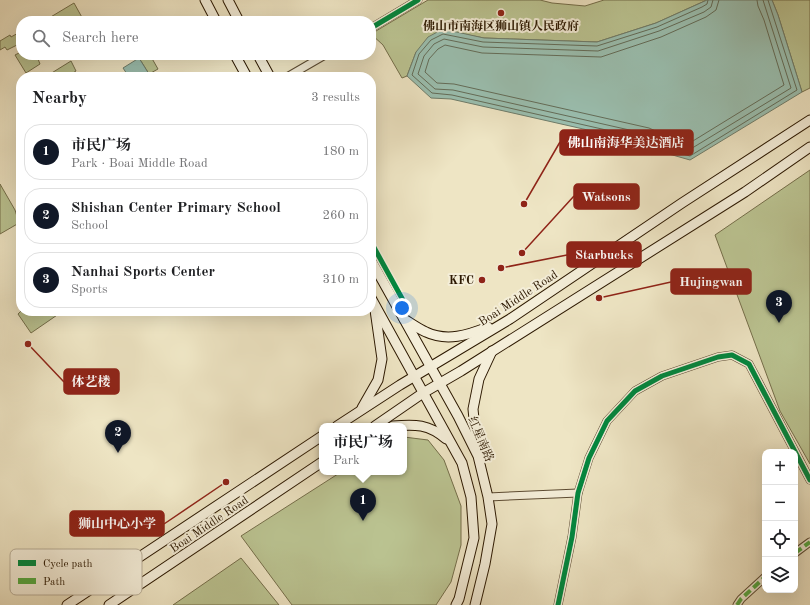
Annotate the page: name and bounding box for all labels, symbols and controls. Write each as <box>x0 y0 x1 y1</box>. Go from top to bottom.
marker: 佛山市南海区狮山镇人民政府 <box>496 8 506 18</box>
search box <box>16 16 376 60</box>
place label: 佛山市南海区狮山镇人民政府 <box>423 19 579 33</box>
icon: search <box>30 27 52 49</box>
text: Search here <box>62 31 139 46</box>
text: Nearby <box>32 90 87 107</box>
text: 3 results <box>311 91 360 104</box>
callout: 佛山南海华美达酒店 <box>560 130 693 155</box>
text: 佛山南海华美达酒店 <box>567 135 685 150</box>
text: 市民广场 <box>71 139 131 154</box>
text: 1 <box>42 145 50 158</box>
text: 180 m <box>322 145 359 158</box>
text: Park · Boai Middle Road <box>71 157 208 170</box>
callout: Watsons <box>574 184 639 209</box>
text: Watsons <box>581 191 631 204</box>
text: Shishan Center Primary School <box>71 201 281 216</box>
text: 2 <box>42 209 50 222</box>
text: 260 m <box>322 209 359 222</box>
text: School <box>71 219 108 232</box>
callout: Starbucks <box>567 242 641 267</box>
text: Starbucks <box>575 249 633 262</box>
text: Nanhai Sports Center <box>71 265 215 280</box>
street label: Boai Middle Road <box>477 269 560 329</box>
callout: Hujingwan <box>671 269 751 294</box>
text: 3 <box>42 273 50 286</box>
text: 310 m <box>322 273 359 286</box>
place label: KFC <box>449 275 474 287</box>
marker: KFC <box>477 275 487 285</box>
text: Hujingwan <box>679 276 743 289</box>
text: Sports <box>71 283 108 296</box>
pin: 3 <box>766 290 792 323</box>
your location <box>392 298 412 318</box>
callout: 体艺楼 <box>64 369 119 394</box>
text: 体艺楼 <box>71 374 111 389</box>
street label: 红星南路 <box>465 414 497 464</box>
pin: 2 <box>105 420 131 453</box>
popup <box>319 423 407 475</box>
text: 市民广场 <box>333 436 393 451</box>
map controls <box>762 449 798 593</box>
button: + <box>762 449 798 485</box>
text: Park <box>333 454 360 467</box>
button: − <box>762 485 798 521</box>
pin: 1 <box>350 488 376 521</box>
street label: Boai Middle Road <box>168 494 251 555</box>
callout: 狮山中心小学 <box>70 511 164 536</box>
text: 狮山中心小学 <box>78 516 156 531</box>
button: locate <box>762 521 798 557</box>
legend <box>10 549 142 595</box>
button: layers <box>762 557 798 593</box>
text: Cycle path <box>43 559 93 570</box>
text: Path <box>43 577 65 588</box>

